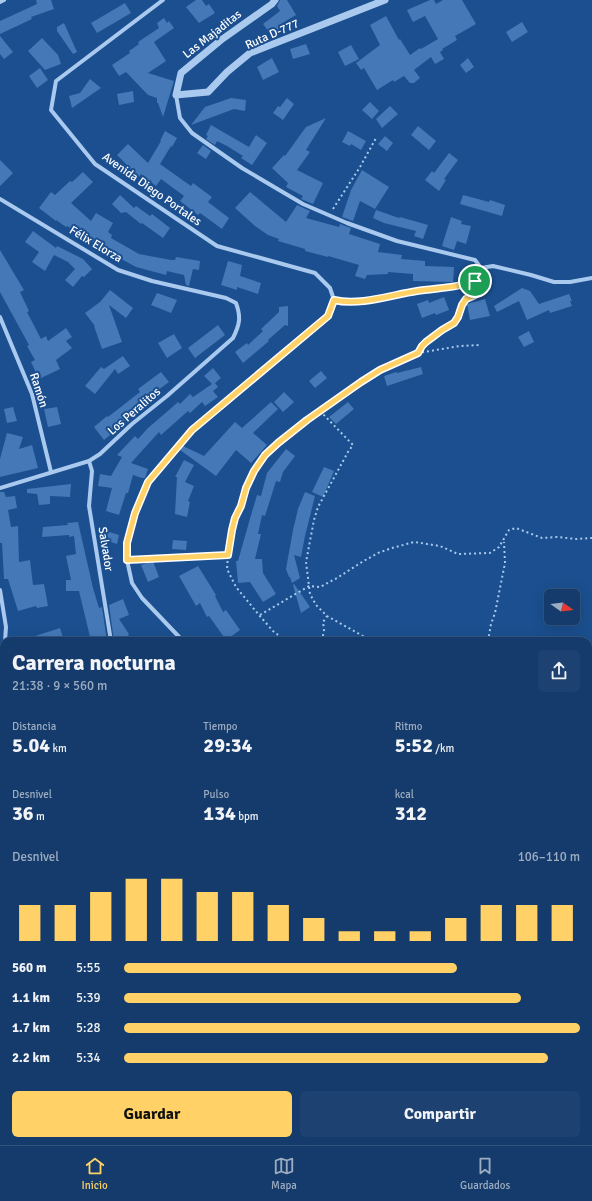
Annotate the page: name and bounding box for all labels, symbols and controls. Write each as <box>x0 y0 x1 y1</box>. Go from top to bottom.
street label: Las Majaditas <box>180 7 245 62</box>
street label: Ruta D-777 <box>243 16 301 53</box>
street label: Avenida Diego Portales <box>99 149 204 229</box>
street label: Félix Elorza <box>67 223 125 266</box>
pin <box>458 264 492 298</box>
icon: arrive <box>464 270 486 292</box>
street label: Ramón <box>26 371 51 409</box>
street label: Los Peralitos <box>105 384 164 438</box>
street label: Salvador <box>95 526 116 573</box>
north arrow <box>544 589 580 625</box>
map controls <box>544 589 580 625</box>
text: Carrera nocturna <box>12 649 176 676</box>
button: share <box>538 650 580 692</box>
text: 21:38 · 9 × 560 m <box>12 678 107 694</box>
text: Distancia <box>12 720 56 733</box>
text: Tiempo <box>203 720 238 733</box>
text: Ritmo <box>395 720 423 733</box>
text: 5.04 <box>12 733 50 758</box>
text: 29:34 <box>203 733 252 758</box>
text: 5:52 <box>395 733 433 758</box>
text: km <box>50 742 67 755</box>
text: /km <box>433 742 454 755</box>
text: Desnivel <box>12 788 52 801</box>
text: Pulso <box>203 788 229 801</box>
text: kcal <box>395 788 414 801</box>
text: 36 <box>12 801 34 826</box>
text: 134 <box>203 801 236 826</box>
text: 312 <box>395 801 427 826</box>
text: m <box>34 810 45 823</box>
text: bpm <box>236 810 259 823</box>
text: Desnivel <box>12 849 59 865</box>
text: 106–110 m <box>518 849 580 865</box>
text: 560 m <box>12 960 46 976</box>
text: 5:55 <box>76 960 101 976</box>
text: 1.1 km <box>12 990 50 1006</box>
text: 5:39 <box>76 990 101 1006</box>
text: 1.7 km <box>12 1020 50 1036</box>
text: 5:28 <box>76 1020 101 1036</box>
text: 2.2 km <box>12 1050 50 1066</box>
text: 5:34 <box>76 1050 101 1066</box>
button: Guardar <box>12 1091 292 1137</box>
button: Compartir <box>300 1091 580 1137</box>
tab: Inicio <box>82 1155 108 1192</box>
tab: Mapa <box>271 1155 297 1192</box>
tab: Guardados <box>460 1155 510 1192</box>

